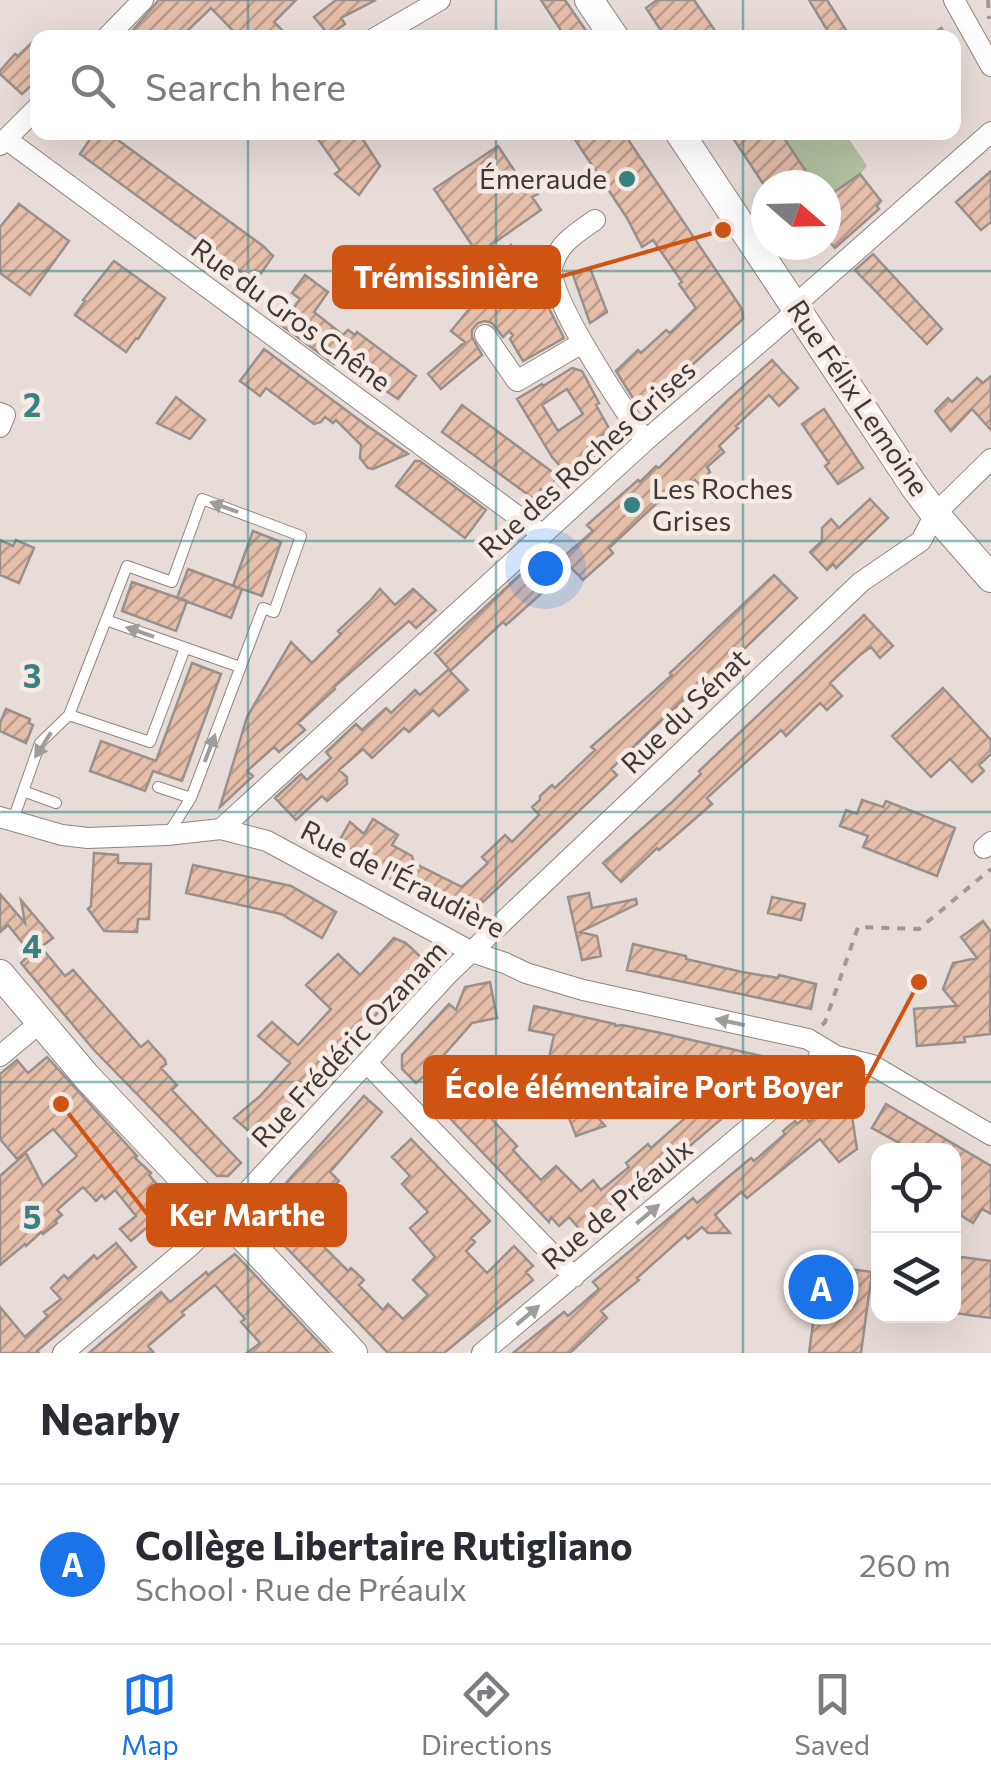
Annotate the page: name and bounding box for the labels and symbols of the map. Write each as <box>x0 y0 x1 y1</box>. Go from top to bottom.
place label: Émeraude <box>479 161 607 195</box>
marker: Émeraude <box>616 168 638 190</box>
north arrow <box>751 170 841 260</box>
street label: Rue du Gros Chêne <box>185 230 398 398</box>
callout: Trémissinière <box>334 247 559 307</box>
text: Trémissinière <box>353 257 539 294</box>
street label: Rue Félix Lemoine <box>781 293 937 502</box>
street label: Rue des Roches Grises <box>471 352 702 565</box>
text: 2 <box>23 384 41 424</box>
place label: Les Roches Grises <box>652 471 793 537</box>
marker: Les Roches Grises <box>621 494 643 516</box>
one-way arrow <box>208 499 238 514</box>
your location <box>520 543 571 594</box>
one-way arrow <box>124 624 154 639</box>
street label: Rue du Sénat <box>613 641 755 780</box>
text: 3 <box>23 655 41 695</box>
one-way arrow <box>34 731 53 759</box>
one-way arrow <box>202 732 218 762</box>
street label: Rue de l'Éraudière <box>296 812 511 944</box>
text: 4 <box>22 925 42 965</box>
street label: Rue Frédéric Ozanam <box>244 933 453 1154</box>
one-way arrow <box>714 1014 745 1029</box>
callout: École élémentaire Port Boyer <box>425 1057 863 1117</box>
text: École élémentaire Port Boyer <box>445 1067 843 1104</box>
street label: Rue de Préaulx <box>534 1130 699 1276</box>
callout: Ker Marthe <box>148 1185 345 1245</box>
text: Ker Marthe <box>169 1195 325 1232</box>
text: 5 <box>23 1196 41 1236</box>
one-way arrow <box>636 1203 661 1225</box>
pin: A <box>788 1250 854 1324</box>
one-way arrow <box>516 1305 541 1326</box>

